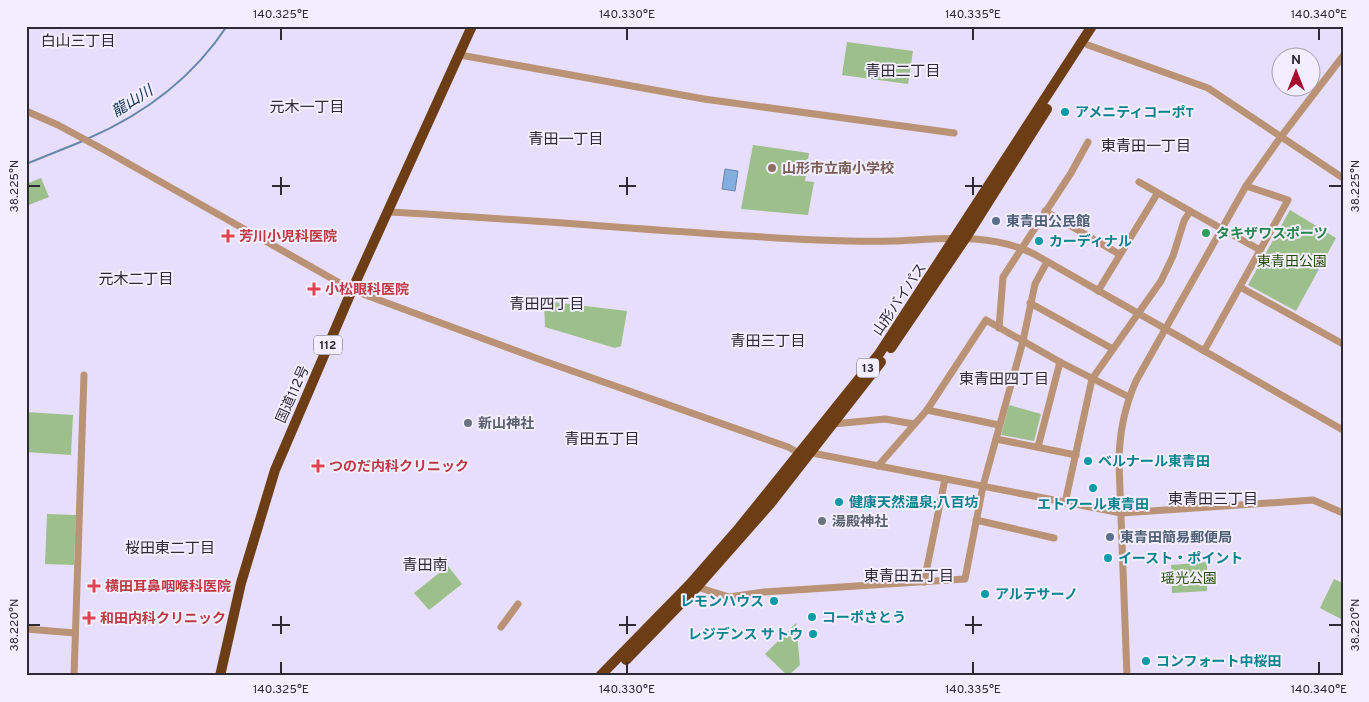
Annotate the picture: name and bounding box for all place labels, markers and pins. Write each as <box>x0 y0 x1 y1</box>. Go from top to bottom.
place label: アメニティコーポT <box>1075 105 1194 122</box>
marker: アメニティコーポT <box>1059 106 1071 118</box>
place label: 山形市立南小学校 <box>782 161 894 178</box>
marker: 山形市立南小学校 <box>766 162 778 174</box>
place label: 東青田公民館 <box>1006 214 1090 231</box>
marker: 東青田公民館 <box>990 215 1002 227</box>
place label: タキザワスポーツ <box>1216 226 1328 243</box>
marker: タキザワスポーツ <box>1200 227 1212 239</box>
marker: 芳川小児科医院 <box>221 229 235 243</box>
place label: 芳川小児科医院 <box>239 229 337 246</box>
place label: カーディナル <box>1049 233 1132 251</box>
marker: カーディナル <box>1033 235 1045 247</box>
marker: 小松眼科医院 <box>307 282 321 296</box>
place label: 小松眼科医院 <box>325 282 409 299</box>
place label: 新山神社 <box>478 415 534 433</box>
marker: 新山神社 <box>462 417 474 429</box>
place label: ベルナール東青田 <box>1098 454 1210 471</box>
marker: ベルナール東青田 <box>1082 455 1094 467</box>
marker: つのだ内科クリニック <box>311 459 325 473</box>
place label: つのだ内科クリニック <box>329 459 469 476</box>
marker: エトワール東青田 <box>1087 482 1099 494</box>
place label: 健康天然温泉;八百坊 <box>849 494 978 512</box>
marker: 健康天然温泉;八百坊 <box>833 496 845 508</box>
place label: エトワール東青田 <box>1037 497 1149 514</box>
place label: 湯殿神社 <box>832 513 888 531</box>
marker: 湯殿神社 <box>816 515 828 527</box>
place label: 東青田簡易郵便局 <box>1120 529 1232 547</box>
marker: 東青田簡易郵便局 <box>1104 531 1116 543</box>
place label: イースト・ポイント <box>1118 551 1243 568</box>
marker: イースト・ポイント <box>1102 552 1114 564</box>
place label: 横田耳鼻咽喉科医院 <box>105 578 231 596</box>
marker: 横田耳鼻咽喉科医院 <box>87 579 101 593</box>
place label: アルテサーノ <box>995 587 1078 604</box>
marker: アルテサーノ <box>979 588 991 600</box>
place label: レモンハウス <box>680 594 764 611</box>
marker: レモンハウス <box>768 595 780 607</box>
place label: コーポさとう <box>822 610 906 627</box>
marker: 和田内科クリニック <box>82 611 96 625</box>
place label: 和田内科クリニック <box>100 611 226 628</box>
marker: コーポさとう <box>806 611 818 623</box>
place label: レジデンス サトウ <box>688 626 803 644</box>
marker: レジデンス サトウ <box>807 628 819 640</box>
place label: コンフォート中桜田 <box>1156 654 1282 671</box>
marker: コンフォート中桜田 <box>1140 655 1152 667</box>

